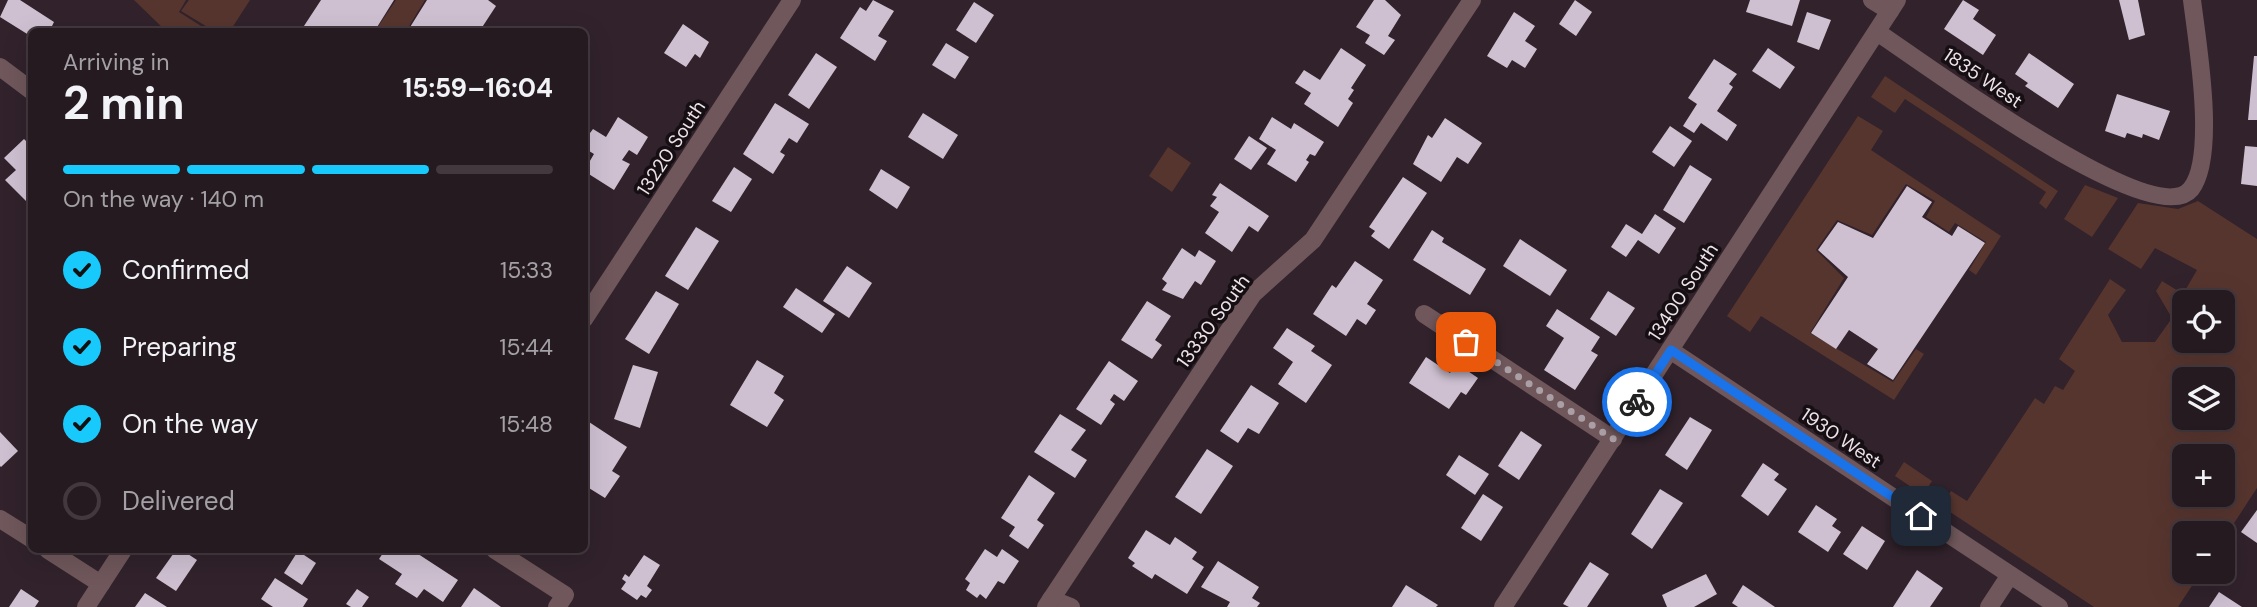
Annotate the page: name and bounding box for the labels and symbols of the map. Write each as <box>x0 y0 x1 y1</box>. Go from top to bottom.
street label: 1835 West <box>1939 42 2027 114</box>
street label: 13220 South <box>631 96 711 200</box>
street label: 13400 South <box>1642 239 1724 345</box>
street label: 13330 South <box>1171 269 1255 373</box>
pin <box>1436 312 1496 372</box>
courier <box>1602 367 1672 437</box>
street label: 1930 West <box>1796 402 1886 474</box>
pin <box>1891 486 1951 546</box>

